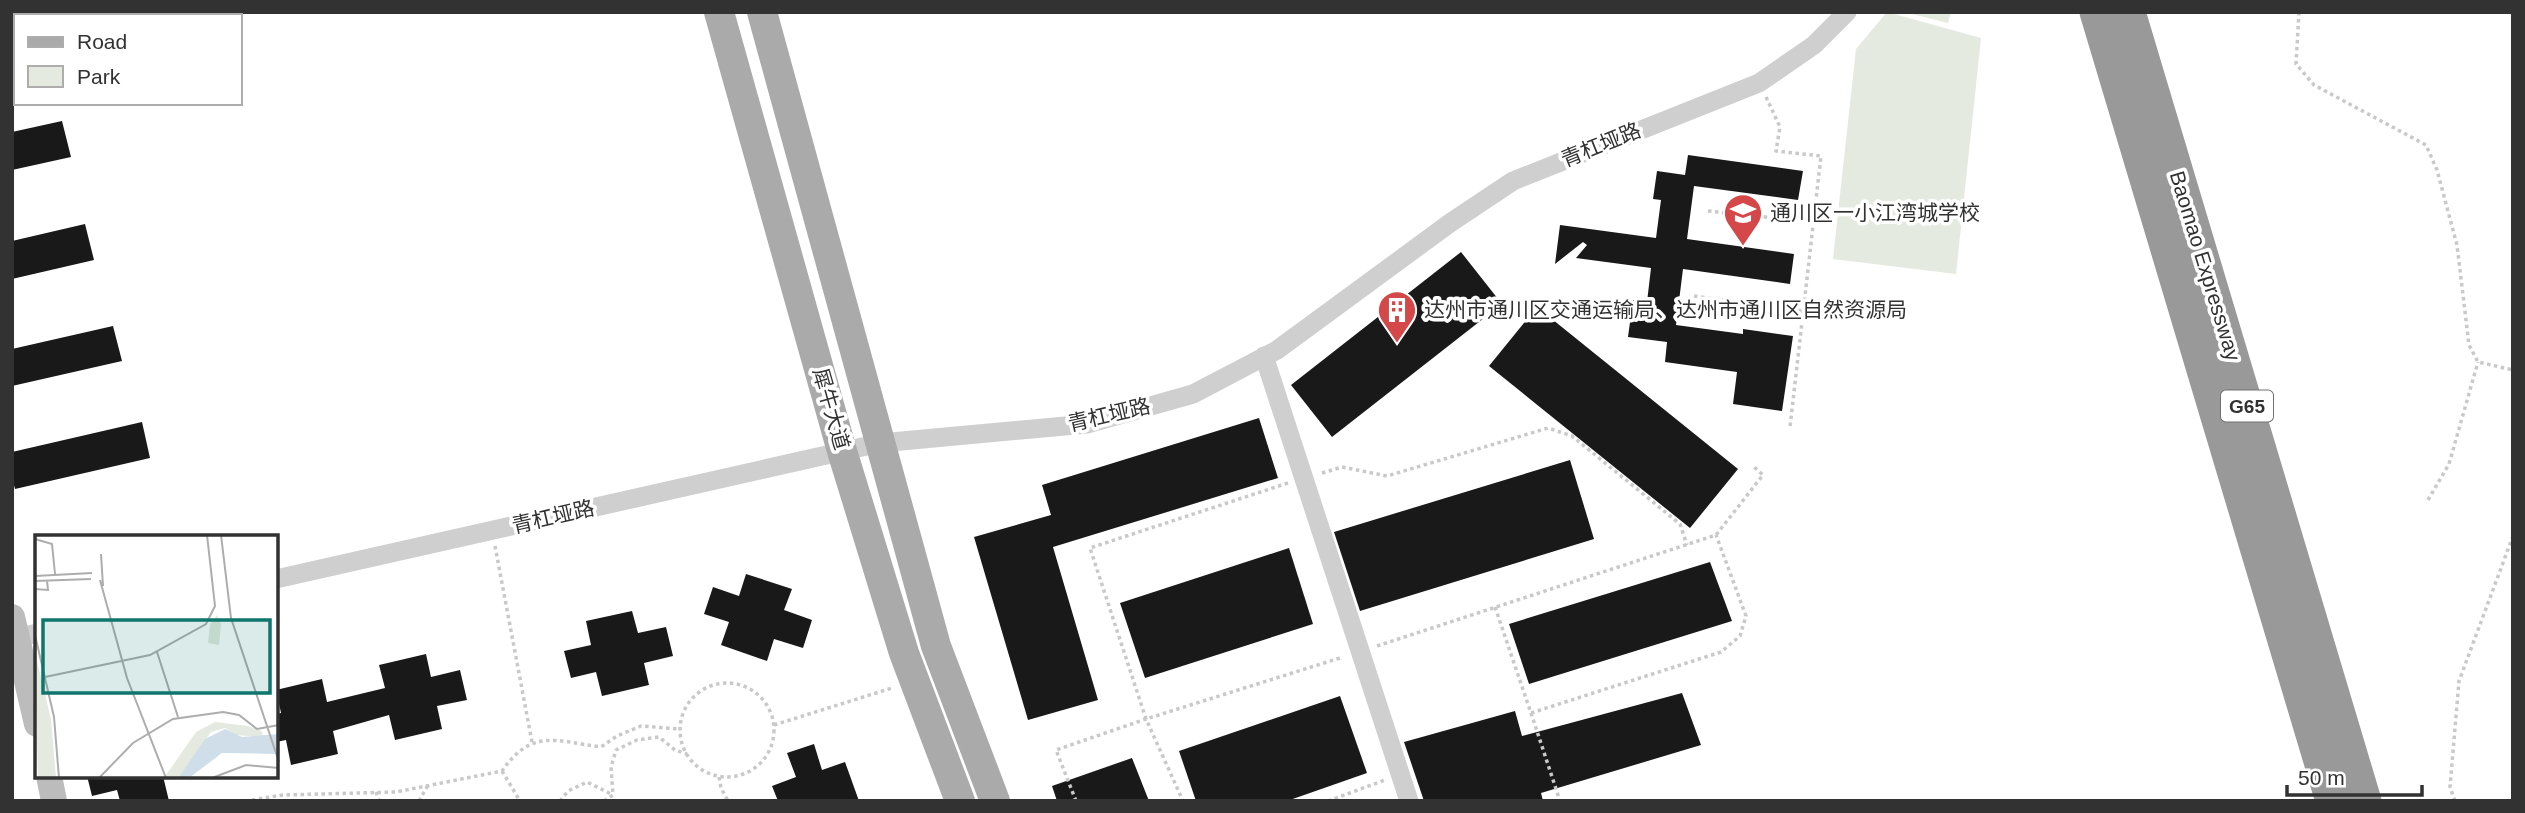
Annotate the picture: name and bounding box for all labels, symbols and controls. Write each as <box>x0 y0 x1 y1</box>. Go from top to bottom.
legend <box>14 14 242 105</box>
text: Road <box>77 30 127 53</box>
text: Park <box>77 65 121 88</box>
street label: 青杠垭路 <box>1558 118 1644 171</box>
street label: Baomao Expressway <box>2166 168 2245 364</box>
school or university icon: 通川区一小江湾城学校 <box>1722 192 1764 247</box>
place label: 通川区一小江湾城学校 <box>1770 201 1980 224</box>
building icon: 达州市通川区交通运输局、达州市通川区自然资源局 <box>1376 289 1418 344</box>
place label: 达州市通川区交通运输局、达州市通川区自然资源局 <box>1424 298 1907 321</box>
street label: 犀牛大道 <box>809 365 854 452</box>
road number: G65 <box>2221 390 2273 422</box>
street label: 青杠垭路 <box>1065 394 1152 435</box>
street label: 青杠垭路 <box>509 496 596 537</box>
inset map <box>35 535 278 778</box>
scale bar <box>2287 754 2422 798</box>
text: 50 m <box>2298 766 2345 789</box>

